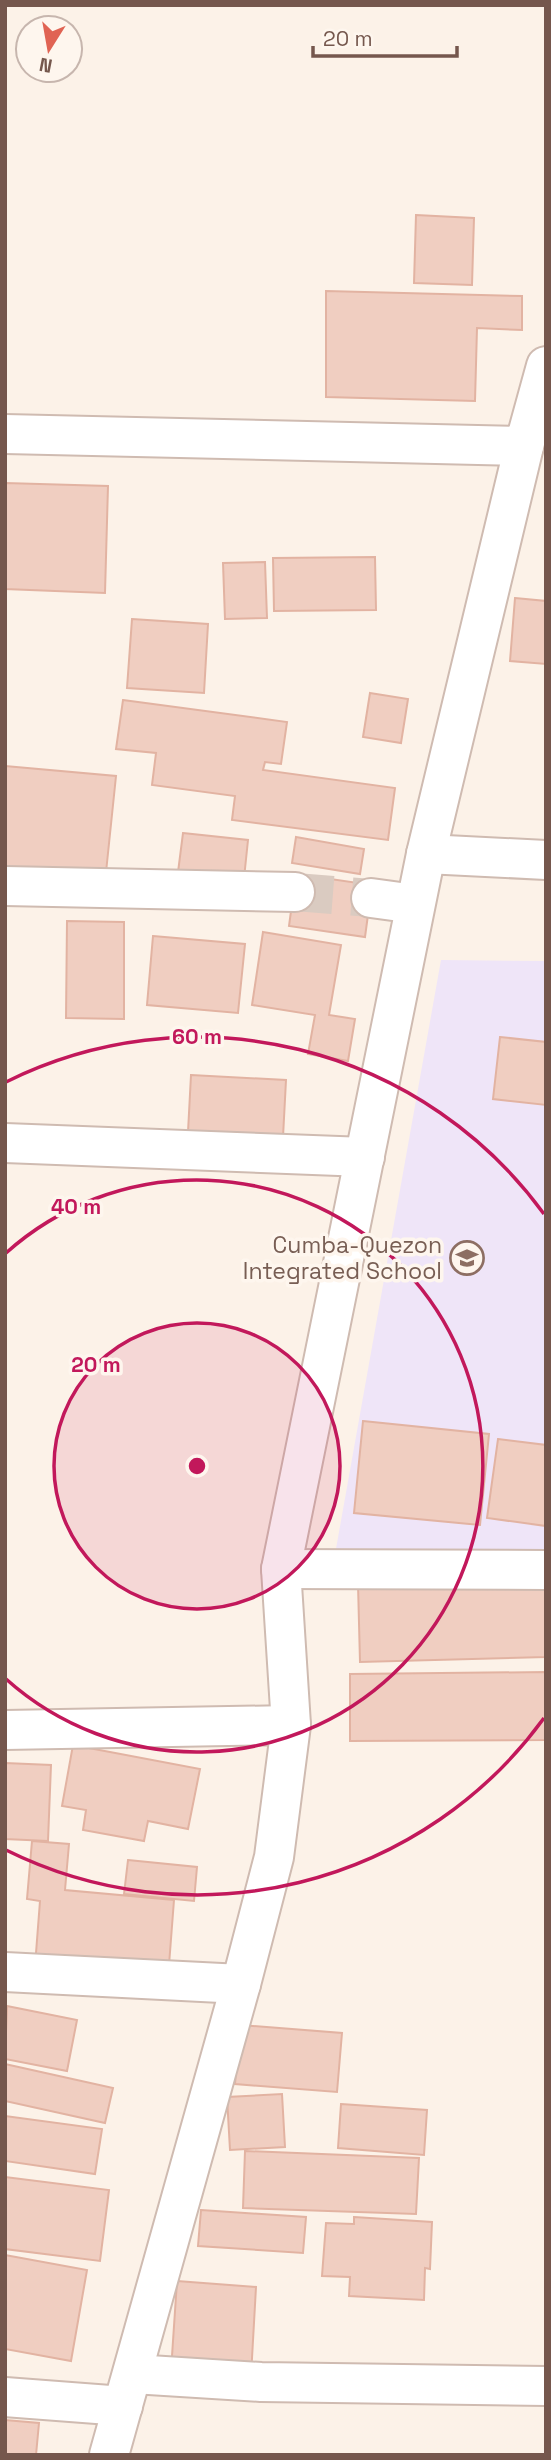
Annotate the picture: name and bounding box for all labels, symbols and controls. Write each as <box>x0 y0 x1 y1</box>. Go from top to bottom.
north arrow <box>14 14 84 84</box>
scale bar <box>313 14 456 58</box>
text: 20 m <box>323 25 373 52</box>
text: N <box>37 52 54 79</box>
text: 60 m <box>172 1023 222 1050</box>
text: 40 m <box>51 1193 101 1220</box>
place label: Cumba-Quezon Integrated School <box>243 1230 442 1286</box>
school or university icon: Cumba-Quezon Integrated School <box>448 1239 486 1277</box>
text: 20 m <box>71 1351 121 1378</box>
centre of rings <box>185 1454 209 1478</box>

